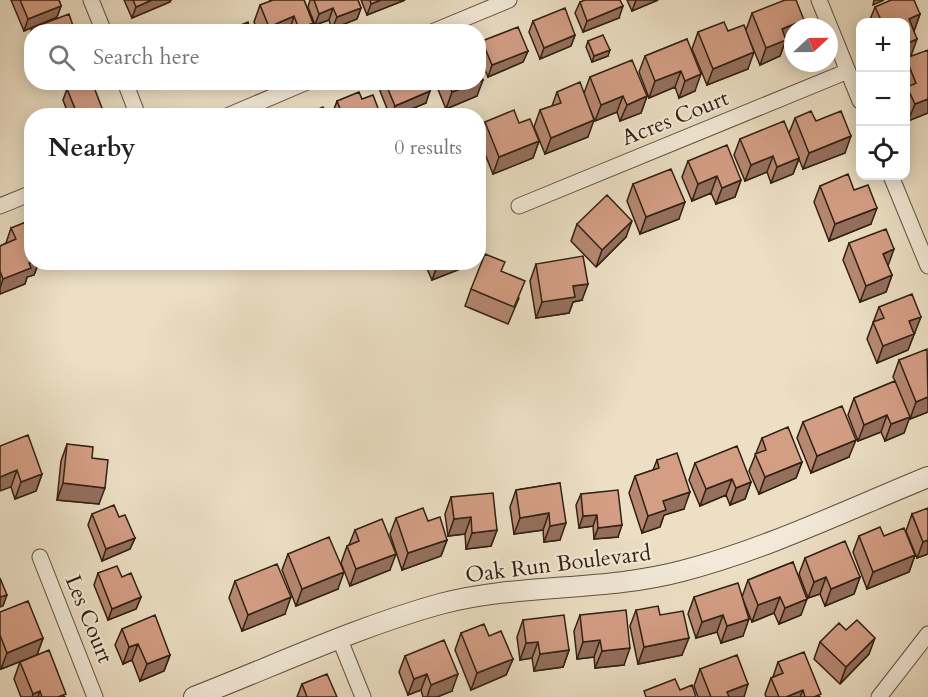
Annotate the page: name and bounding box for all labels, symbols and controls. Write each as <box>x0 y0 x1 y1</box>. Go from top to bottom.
north arrow <box>784 18 838 72</box>
map controls <box>856 18 910 180</box>
button: + <box>856 18 910 72</box>
search box <box>24 24 486 90</box>
icon: search <box>45 41 78 74</box>
text: Search here <box>93 42 200 72</box>
button: − <box>856 72 910 126</box>
street label: Acres Court <box>617 83 733 153</box>
button: locate <box>856 126 910 180</box>
text: Nearby <box>48 130 136 165</box>
text: 0 results <box>394 134 462 161</box>
street label: Oak Run Boulevard <box>463 538 653 590</box>
street label: Les Court <box>58 571 120 667</box>

